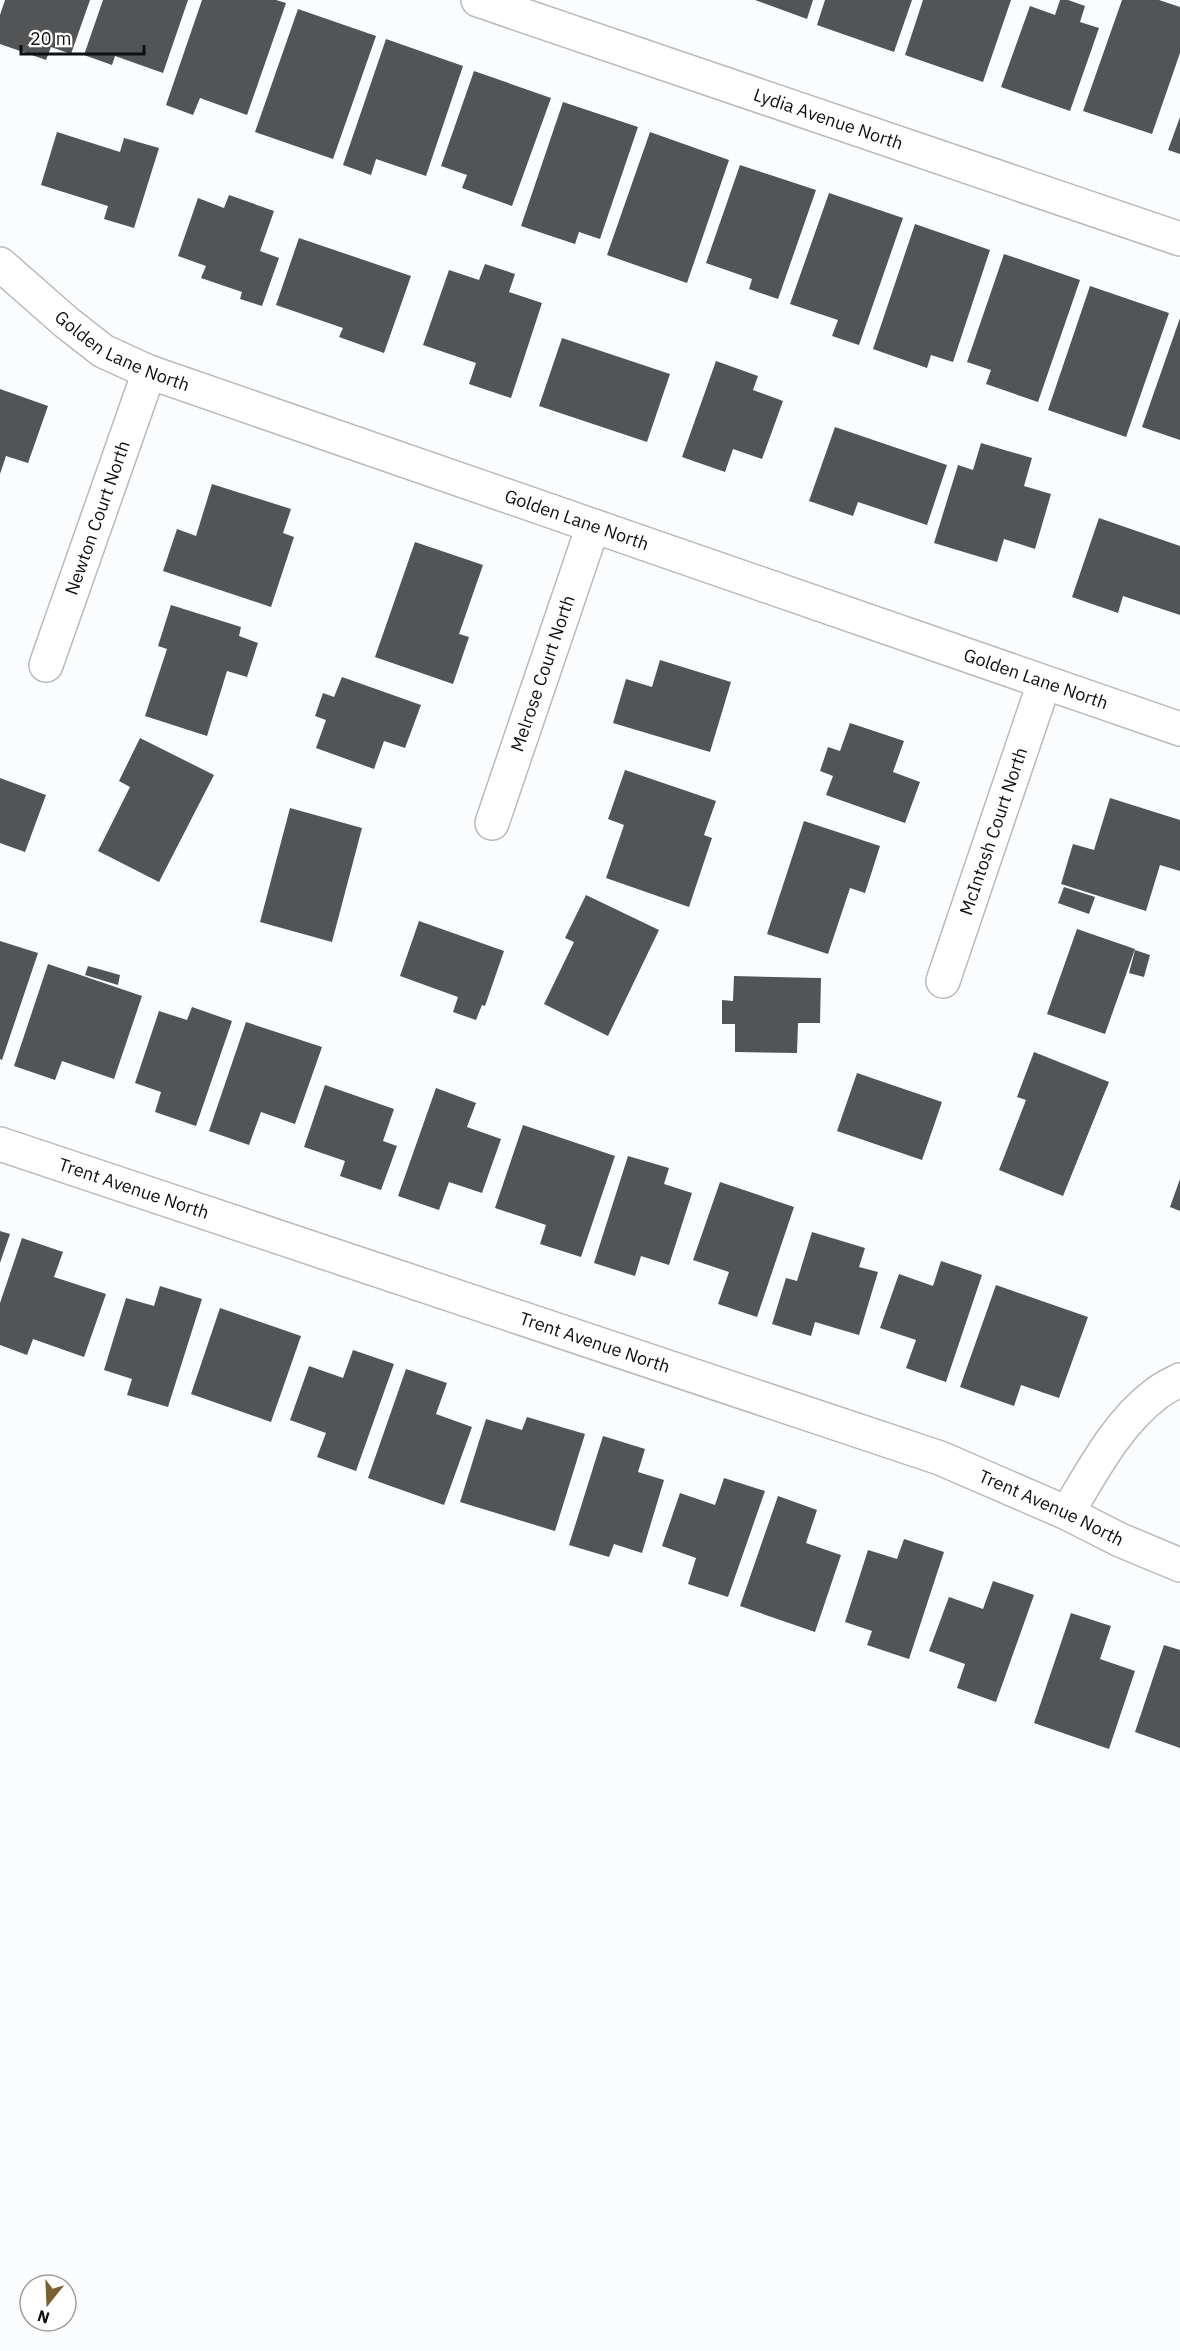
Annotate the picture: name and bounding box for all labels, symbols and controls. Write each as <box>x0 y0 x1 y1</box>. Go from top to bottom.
scale bar <box>21 18 144 56</box>
text: 20 m <box>30 27 72 50</box>
street label: Lydia Avenue North <box>751 83 906 155</box>
street label: Golden Lane North <box>50 305 193 396</box>
street label: Newton Court North <box>60 437 135 598</box>
street label: Golden Lane North <box>502 484 652 555</box>
street label: Melrose Court North <box>505 592 580 755</box>
street label: Golden Lane North <box>961 643 1111 714</box>
street label: McIntosh Court North <box>954 744 1032 918</box>
street label: Trent Avenue North <box>56 1152 212 1224</box>
street label: Trent Avenue North <box>517 1306 673 1378</box>
street label: Trent Avenue North <box>975 1464 1128 1551</box>
north arrow <box>18 2273 78 2333</box>
text: N <box>35 2306 52 2329</box>

